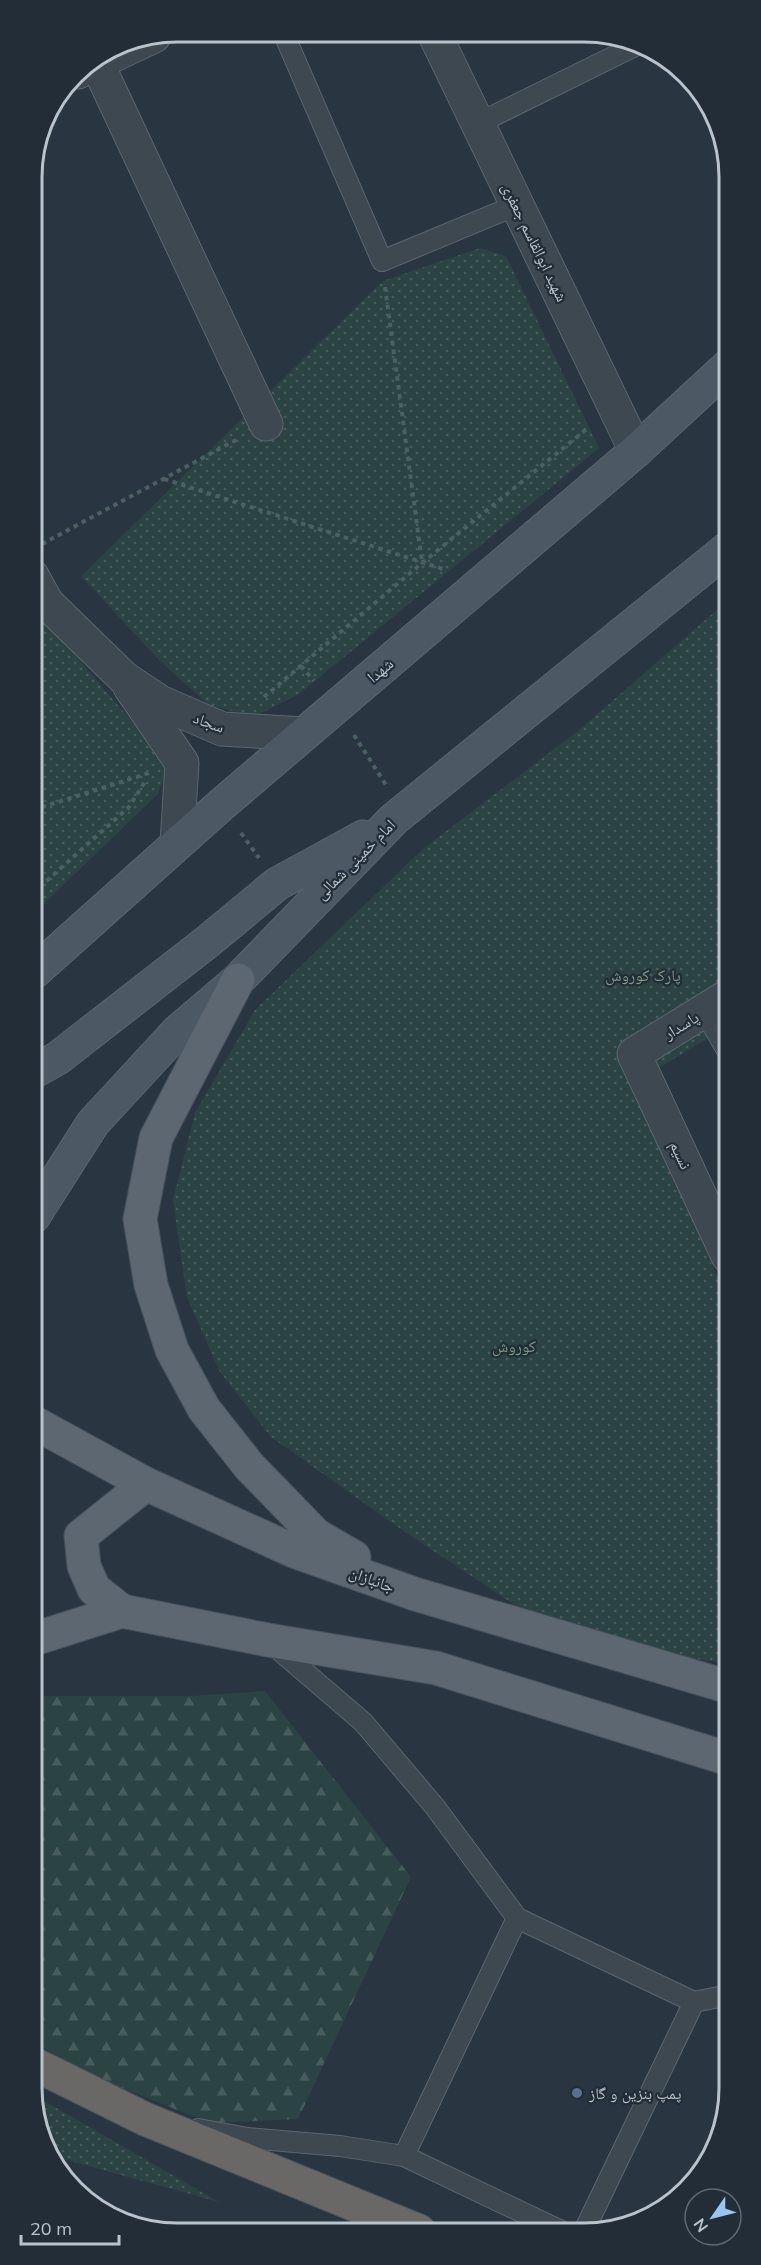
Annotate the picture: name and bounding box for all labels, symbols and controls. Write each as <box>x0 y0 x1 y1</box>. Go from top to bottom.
street label: شهید ابوالقاسم جعفری <box>497 179 572 305</box>
street label: شهدا <box>363 653 397 687</box>
street label: سجاد <box>191 707 227 737</box>
street label: امام خمینی شمالی <box>311 815 400 904</box>
park label: پارک کوروش <box>605 965 681 986</box>
street label: پاسدار <box>659 1007 703 1044</box>
street label: نسیم <box>665 1138 696 1173</box>
park label: کوروش <box>492 1336 536 1357</box>
street label: جانبازان <box>346 1562 397 1597</box>
place label: پمپ بنزین و گاز <box>588 2083 682 2104</box>
marker: پمپ بنزین و گاز <box>570 2086 584 2100</box>
north arrow <box>683 2187 743 2247</box>
scale bar <box>21 2208 118 2246</box>
text: N <box>689 2215 712 2236</box>
text: 20 m <box>30 2217 72 2240</box>

